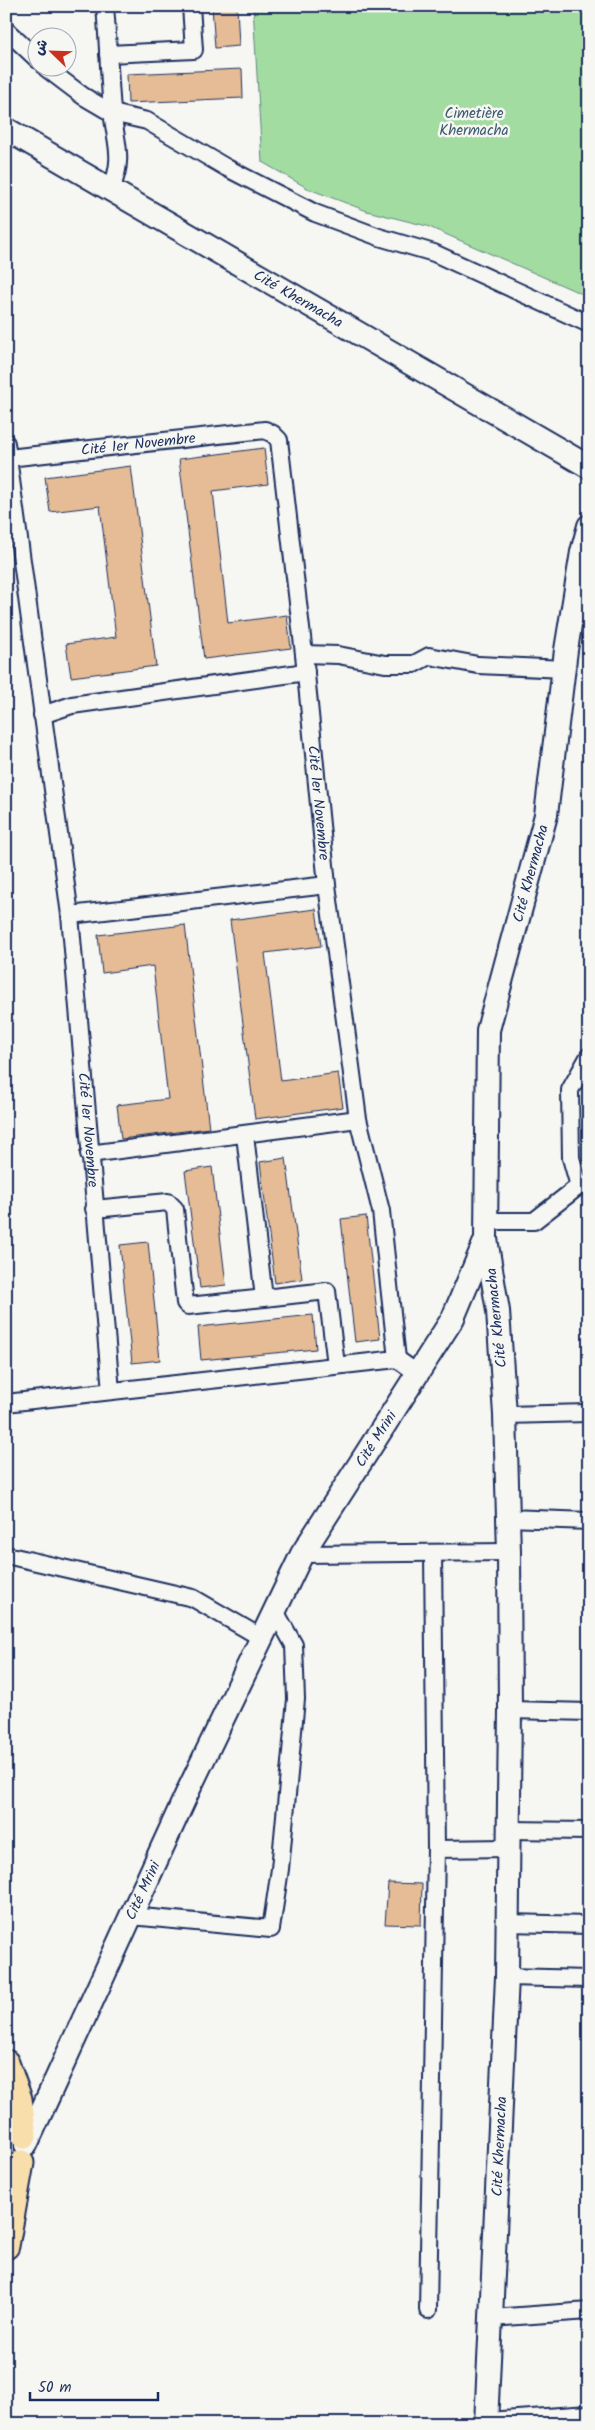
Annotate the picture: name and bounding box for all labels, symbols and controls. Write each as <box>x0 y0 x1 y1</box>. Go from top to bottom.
north arrow <box>28 28 78 78</box>
text: ش <box>28 36 54 59</box>
park label: Cimetière Khermacha <box>439 102 509 143</box>
street label: Cité Khermacha <box>248 264 347 335</box>
street label: Cité 1er Novembre <box>80 427 197 463</box>
street label: Cité 1er Novembre <box>300 745 335 862</box>
street label: Cité Khermacha <box>507 822 556 925</box>
street label: Cité 1er Novembre <box>71 1072 104 1189</box>
street label: Cité Khermacha <box>480 1267 514 1369</box>
street label: Cité Mrini <box>349 1405 404 1472</box>
street label: Cité Mrini <box>119 1856 168 1924</box>
street label: Cité Khermacha <box>486 2096 514 2197</box>
scale bar <box>30 2370 158 2402</box>
text: 50 m <box>38 2376 72 2400</box>

